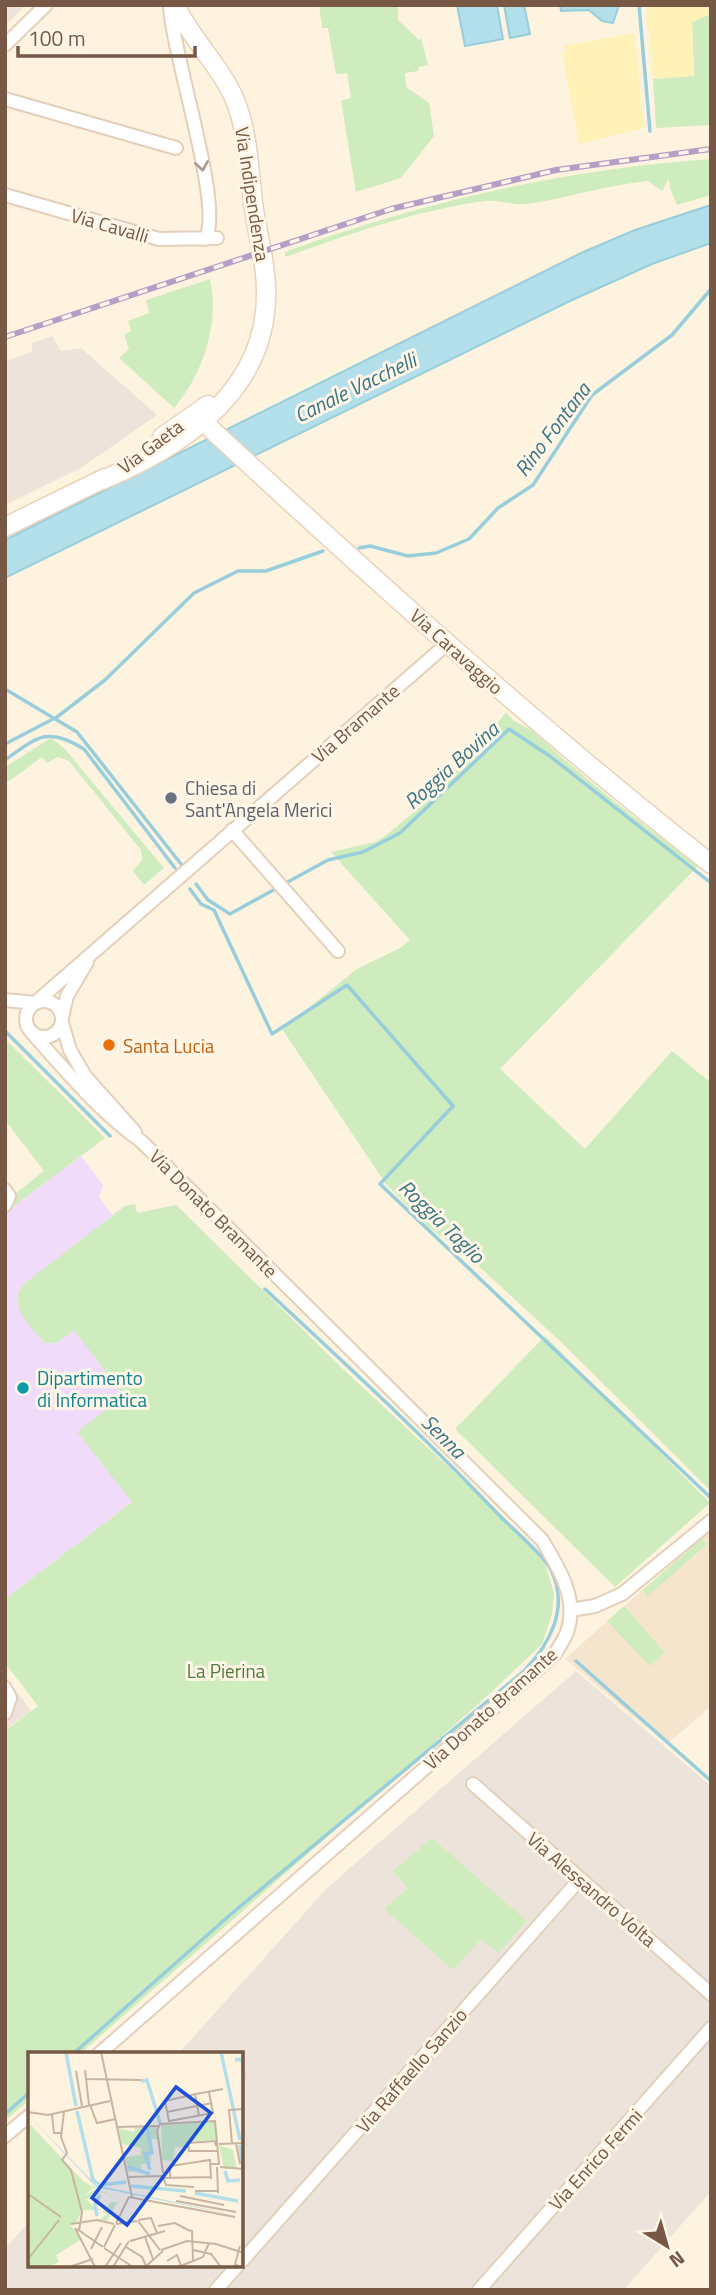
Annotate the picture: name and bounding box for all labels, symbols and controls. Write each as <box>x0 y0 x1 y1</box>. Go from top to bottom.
scale bar <box>18 14 194 58</box>
text: 100 m <box>28 22 85 54</box>
street label: Via Indipendenza <box>228 125 278 264</box>
one-way arrow <box>195 160 210 171</box>
street label: Via Cavalli <box>67 200 153 250</box>
water label: Canale Vacchelli <box>288 342 424 430</box>
water label: Rino Fontana <box>506 374 599 483</box>
street label: Via Gaeta <box>111 411 189 480</box>
street label: Via Caravaggio <box>404 601 510 701</box>
street label: Via Bramante <box>305 676 405 770</box>
water label: Roggia Bovina <box>396 713 507 816</box>
place label: Chiesa di Sant'Angela Merici <box>185 773 332 824</box>
marker: Chiesa di Sant'Angela Merici <box>163 790 179 806</box>
place label: Santa Lucia <box>123 1031 215 1060</box>
marker: Santa Lucia <box>101 1037 117 1053</box>
street label: Via Donato Bramante <box>143 1142 285 1284</box>
water label: Roggia Taglio <box>392 1172 493 1271</box>
place label: Dipartimento di Informatica <box>37 1363 148 1414</box>
marker: Dipartimento di Informatica <box>15 1380 31 1396</box>
water label: Senna <box>414 1406 475 1467</box>
street label: Via Donato Bramante <box>417 1640 563 1776</box>
park label: La Pierina <box>187 1656 266 1685</box>
street label: Via Alessandro Volta <box>521 1824 664 1954</box>
street label: Via Raffaello Sanzio <box>348 2001 474 2139</box>
inset map <box>28 2052 243 2267</box>
street label: Via Enrico Fermi <box>541 2102 649 2216</box>
north arrow <box>632 2211 702 2281</box>
text: N <box>664 2244 692 2276</box>

